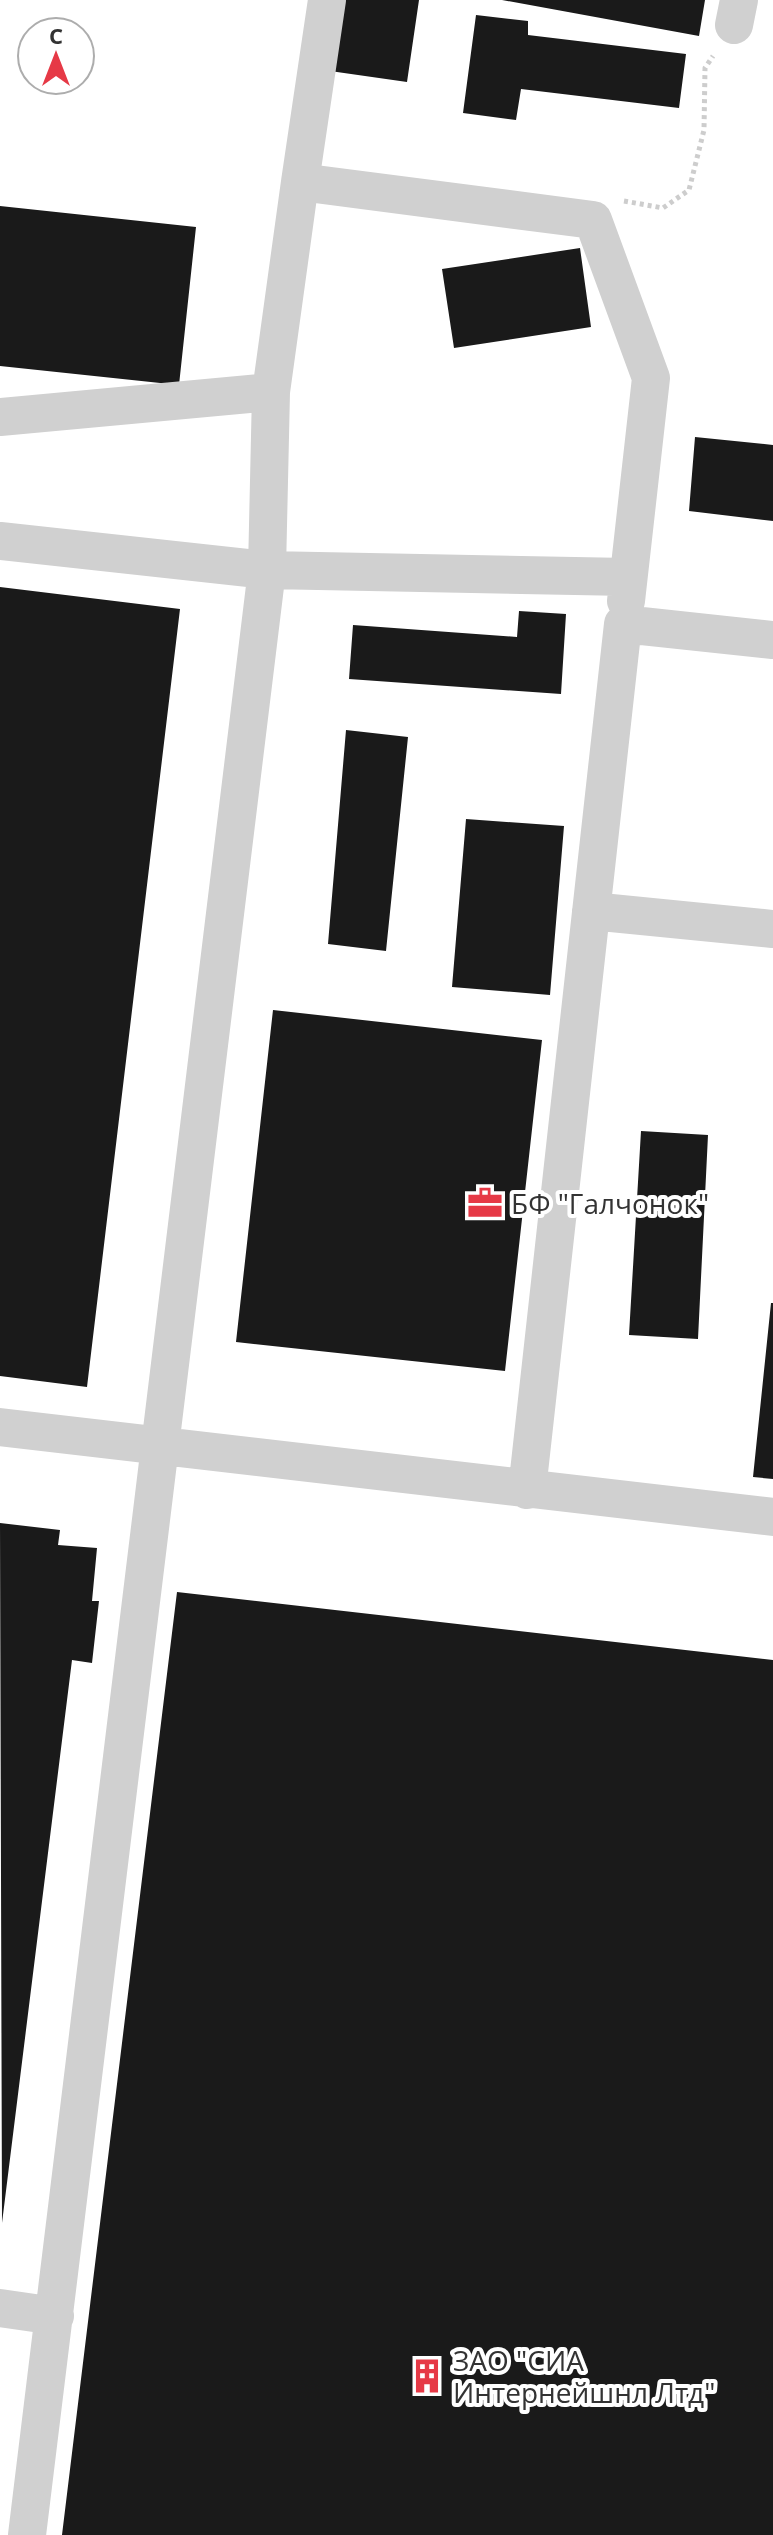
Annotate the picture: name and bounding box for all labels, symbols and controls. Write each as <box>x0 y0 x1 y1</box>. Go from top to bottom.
north arrow <box>16 16 96 96</box>
text: С <box>49 20 63 50</box>
office icon: БФ "Галчонок" <box>466 1184 504 1222</box>
place label: БФ "Галчонок" <box>511 1184 709 1222</box>
place label: ЗАО "СИА Интернейшнл Лтд" <box>453 2341 715 2411</box>
building icon: ЗАО "СИА Интернейшнл Лтд" <box>408 2357 446 2395</box>

